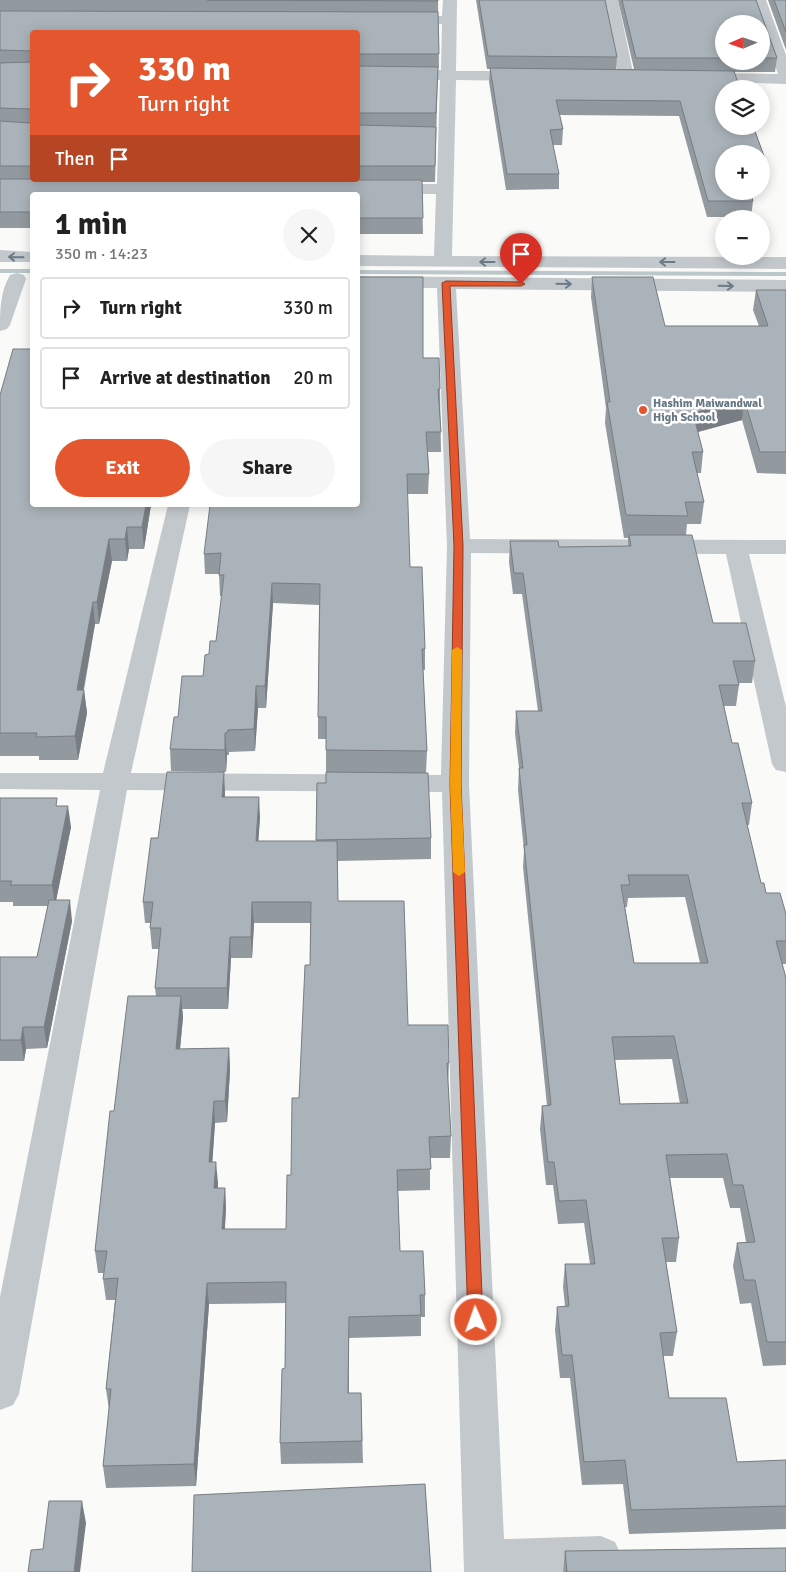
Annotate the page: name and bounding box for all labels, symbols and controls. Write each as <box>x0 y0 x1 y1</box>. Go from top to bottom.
north arrow <box>715 15 770 70</box>
map controls <box>715 15 770 265</box>
text: 330 m <box>138 47 231 90</box>
icon: right <box>55 50 120 115</box>
button: layers <box>715 80 770 135</box>
text: Turn right <box>138 90 230 117</box>
icon: arrive <box>105 145 133 173</box>
button: + <box>715 145 770 200</box>
text: Then <box>55 147 95 171</box>
text: 1 min <box>55 206 127 243</box>
button: close <box>283 209 335 261</box>
button: − <box>715 210 770 265</box>
pin <box>500 233 542 284</box>
icon: arrive <box>507 240 535 268</box>
text: 350 m · 14:23 <box>55 244 148 264</box>
one-way arrow <box>9 252 25 262</box>
one-way arrow <box>480 257 496 267</box>
one-way arrow <box>660 257 676 267</box>
one-way arrow <box>555 280 571 289</box>
one-way arrow <box>718 281 734 291</box>
icon: right <box>57 294 85 322</box>
text: Turn right <box>100 296 182 320</box>
text: 330 m <box>283 296 333 320</box>
icon: arrive <box>57 364 85 392</box>
text: Arrive at destination <box>100 366 271 390</box>
text: 20 m <box>293 366 333 390</box>
place label: Hashim Maiwandwal High School <box>653 396 762 425</box>
marker: Hashim Maiwandwal High School <box>637 404 649 416</box>
button: Exit <box>55 439 190 497</box>
button: Share <box>200 439 335 497</box>
position arrow <box>449 1293 501 1345</box>

